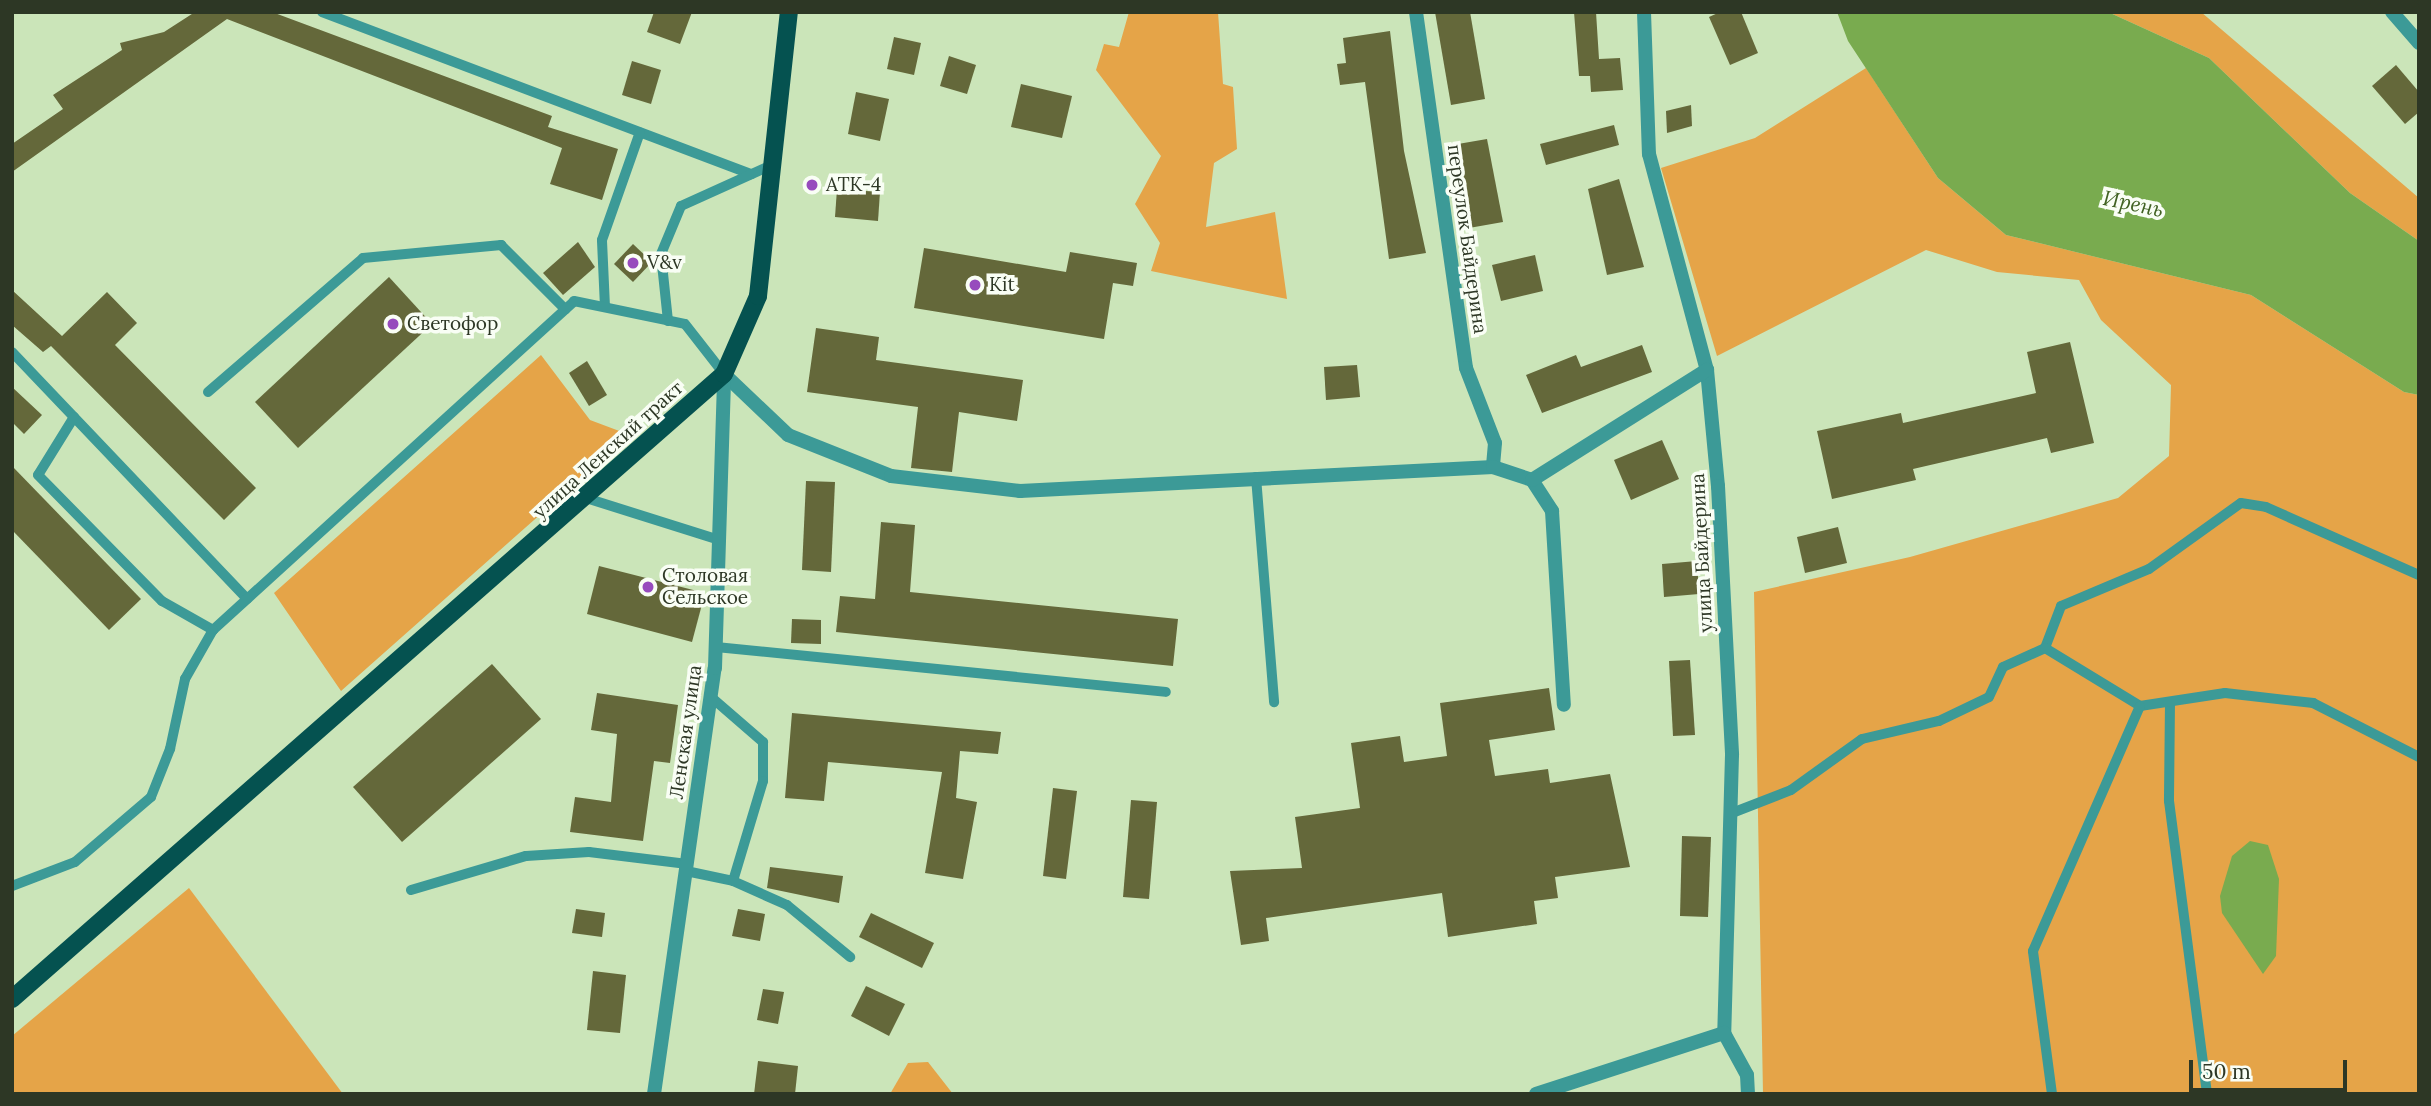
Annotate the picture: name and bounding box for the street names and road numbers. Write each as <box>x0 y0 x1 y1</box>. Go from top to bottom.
street label: переулок Байдерина <box>1442 143 1492 335</box>
street label: улица Ленский тракт <box>528 377 688 523</box>
street label: улица Байдерина <box>1686 473 1718 633</box>
street label: Ленская улица <box>665 664 707 800</box>

